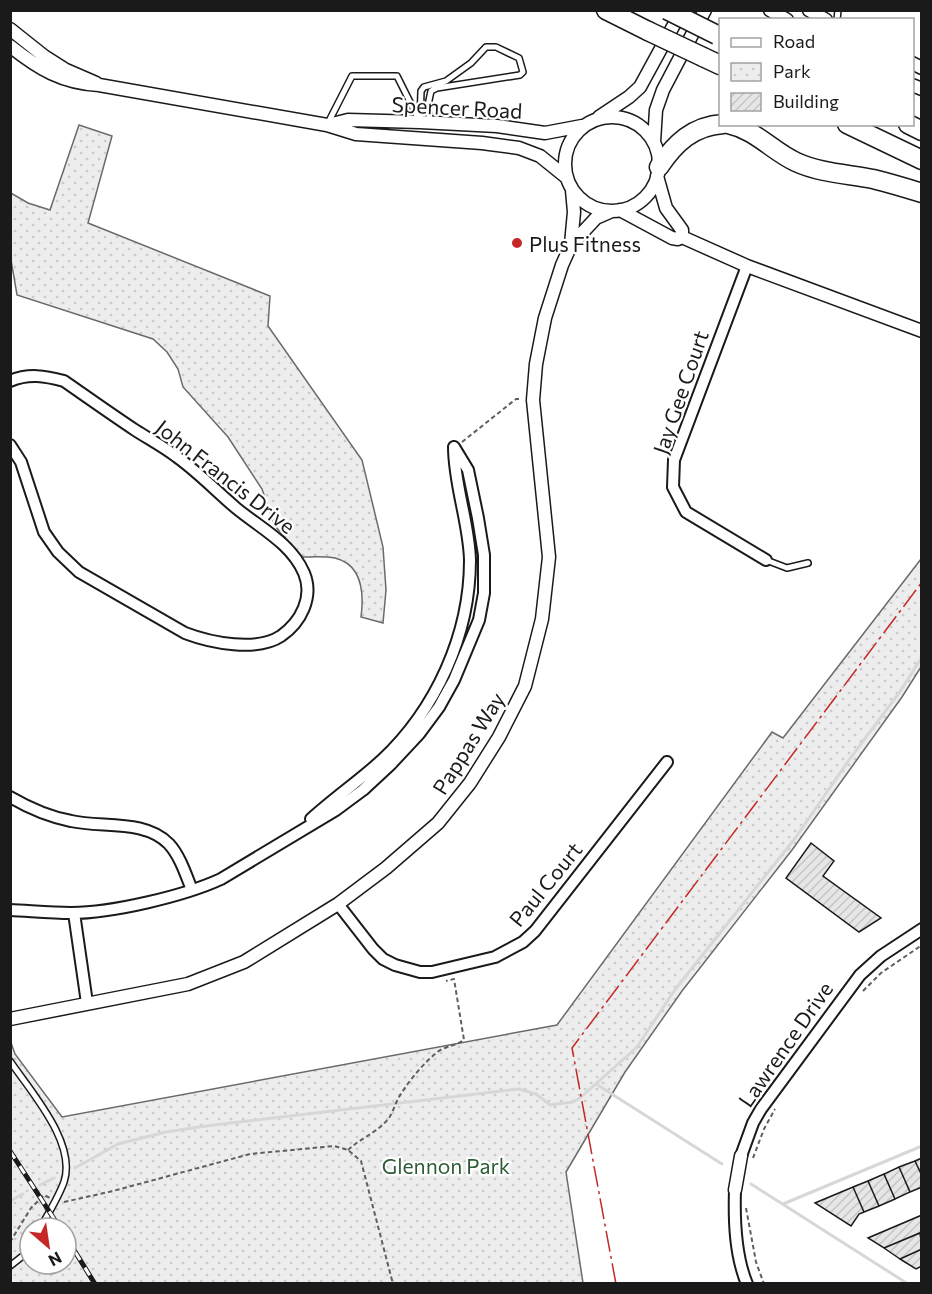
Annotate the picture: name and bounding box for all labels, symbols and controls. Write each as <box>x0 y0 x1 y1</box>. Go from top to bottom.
legend <box>719 18 914 126</box>
text: Road <box>773 30 815 52</box>
text: Park <box>773 60 811 82</box>
text: Building <box>773 90 839 112</box>
street label: Spencer Road <box>391 91 523 123</box>
place label: Plus Fitness <box>529 231 641 256</box>
marker: Plus Fitness <box>510 236 524 250</box>
street label: Jay Gee Court <box>647 327 713 457</box>
street label: John Francis Drive <box>151 414 301 538</box>
street label: Pappas Way <box>427 687 509 799</box>
street label: Paul Court <box>504 837 586 931</box>
street label: Lawrence Drive <box>733 977 837 1111</box>
park label: Glennon Park <box>382 1153 510 1178</box>
north arrow <box>18 1216 78 1276</box>
text: N <box>46 1248 65 1271</box>

